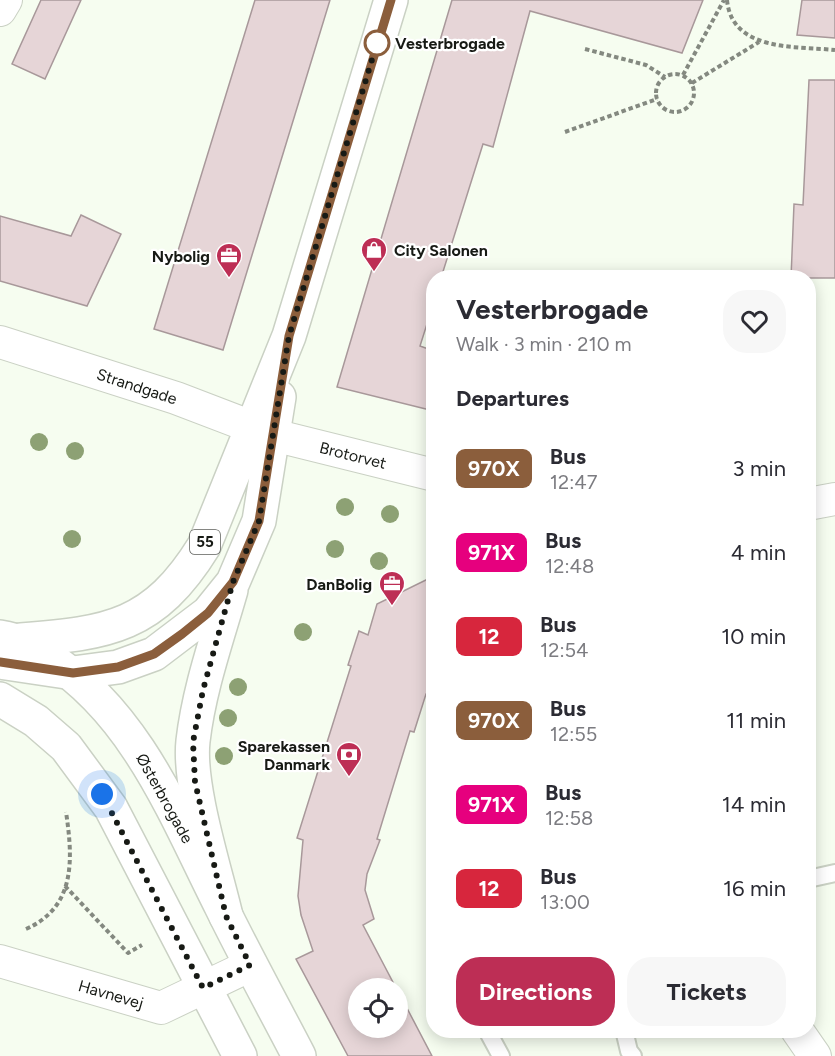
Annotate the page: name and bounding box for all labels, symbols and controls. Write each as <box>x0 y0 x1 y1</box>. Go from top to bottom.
marker: Vesterbrogade <box>364 30 390 56</box>
place label: Vesterbrogade <box>395 34 505 53</box>
shop icon: City Salonen <box>359 235 389 273</box>
office icon: Nybolig <box>214 241 244 279</box>
place label: City Salonen <box>394 241 488 260</box>
place label: Nybolig <box>152 247 210 266</box>
button: heart <box>723 290 786 353</box>
text: Vesterbrogade <box>456 292 648 326</box>
text: Walk · 3 min · 210 m <box>456 332 631 356</box>
street label: Strandgade <box>94 365 180 408</box>
text: Departures <box>456 385 569 412</box>
street label: Brotorvet <box>318 438 388 473</box>
text: Bus <box>550 443 586 470</box>
text: 3 min <box>732 455 786 482</box>
text: 970X <box>468 456 520 481</box>
text: 12:47 <box>550 470 597 494</box>
text: Bus <box>545 527 581 554</box>
road number: 55 <box>190 530 220 554</box>
text: 4 min <box>731 539 786 566</box>
text: 971X <box>468 540 515 565</box>
text: 12:48 <box>545 554 594 578</box>
office icon: DanBolig <box>377 569 407 607</box>
place label: DanBolig <box>306 575 372 594</box>
text: Bus <box>540 611 576 638</box>
text: 10 min <box>721 623 786 650</box>
text: 12 <box>478 624 500 649</box>
text: 12:54 <box>540 638 588 662</box>
text: Bus <box>550 695 586 722</box>
text: 11 min <box>726 707 786 734</box>
text: 970X <box>468 708 520 733</box>
text: 12:55 <box>550 722 597 746</box>
place label: Sparekassen Danmark <box>238 737 330 774</box>
bank icon: Sparekassen Danmark <box>334 740 364 778</box>
street label: Østerbrogade <box>132 750 197 847</box>
your location <box>87 779 117 809</box>
text: Bus <box>545 779 581 806</box>
text: 14 min <box>722 791 786 818</box>
text: 971X <box>468 792 515 817</box>
text: 12:58 <box>545 806 593 830</box>
text: Bus <box>540 863 576 890</box>
text: 16 min <box>723 875 786 902</box>
text: 12 <box>478 876 500 901</box>
text: 13:00 <box>540 890 590 914</box>
button: Directions <box>456 957 615 1026</box>
button: Tickets <box>627 957 786 1026</box>
street label: Havnevej <box>76 976 146 1013</box>
map controls <box>348 978 408 1038</box>
button: locate <box>348 978 408 1038</box>

